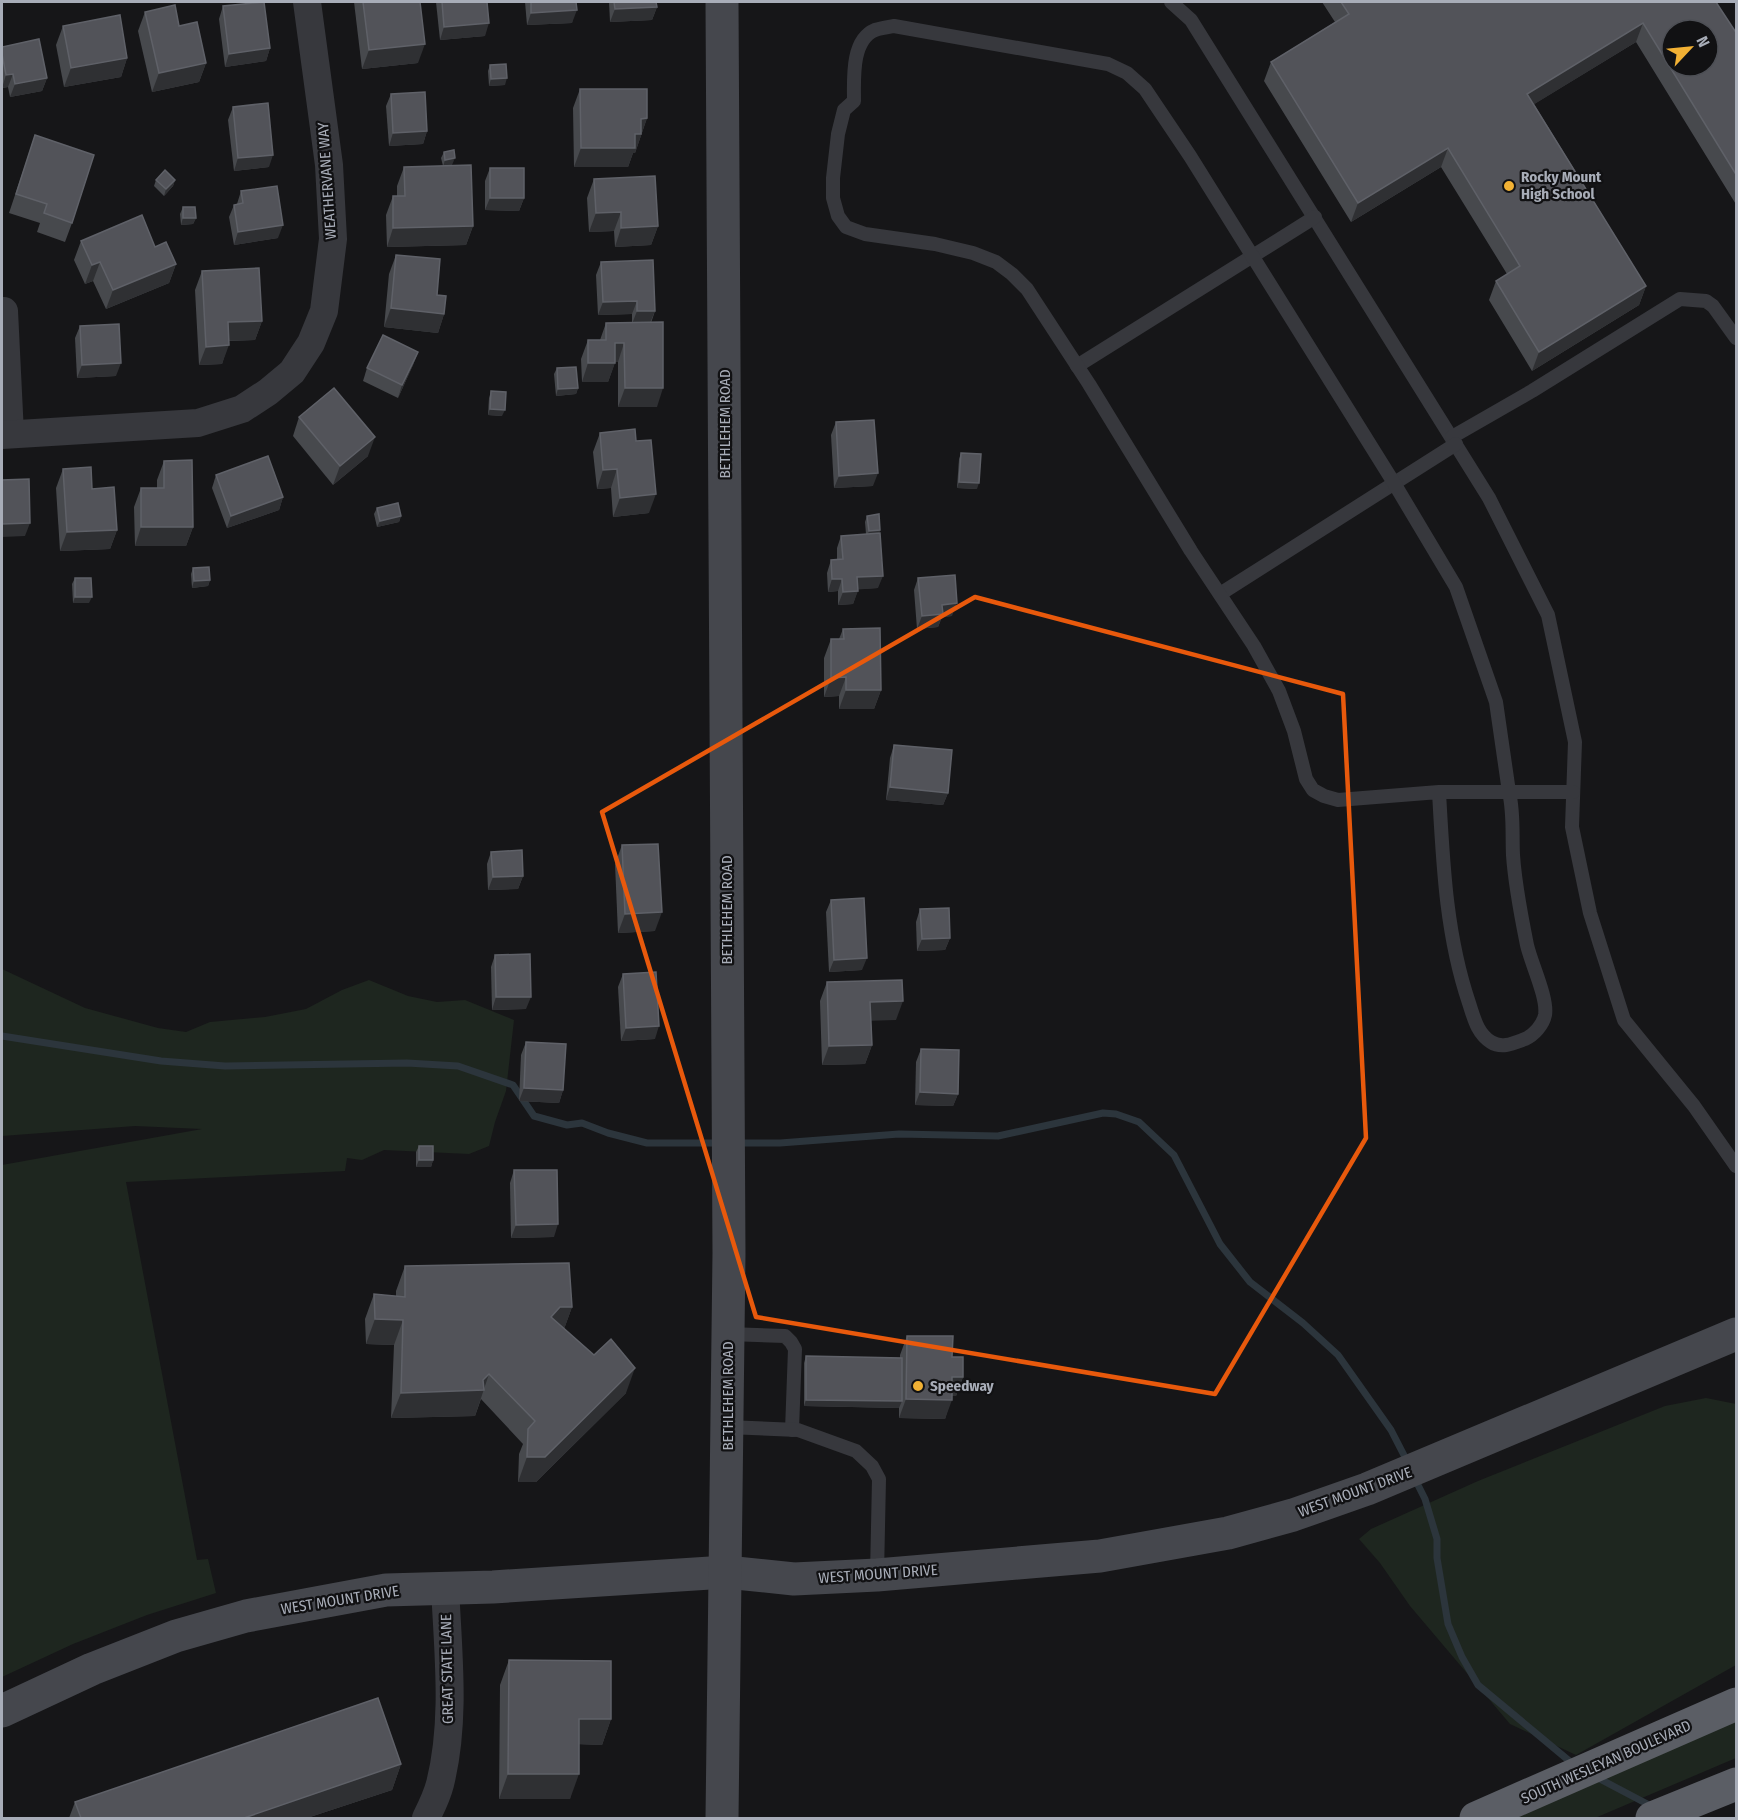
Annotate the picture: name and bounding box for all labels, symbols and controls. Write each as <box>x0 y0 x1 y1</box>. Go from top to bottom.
north arrow <box>1660 18 1720 78</box>
text: N <box>1692 33 1714 50</box>
street label: WEATHERVANE WAY <box>314 121 340 240</box>
place label: Rocky Mount High School <box>1521 168 1602 203</box>
marker: Rocky Mount High School <box>1502 179 1516 193</box>
street label: BETHLEHEM ROAD <box>716 369 734 479</box>
street label: BETHLEHEM ROAD <box>718 855 736 965</box>
street label: BETHLEHEM ROAD <box>719 1341 737 1451</box>
place label: Speedway <box>930 1377 995 1395</box>
marker: Speedway <box>911 1379 925 1393</box>
street label: WEST MOUNT DRIVE <box>1296 1463 1414 1521</box>
street label: WEST MOUNT DRIVE <box>818 1561 938 1587</box>
street label: WEST MOUNT DRIVE <box>280 1582 400 1618</box>
street label: GREAT STATE LANE <box>437 1614 457 1724</box>
street label: SOUTH WESLEYAN BOULEVARD <box>1518 1716 1694 1808</box>

